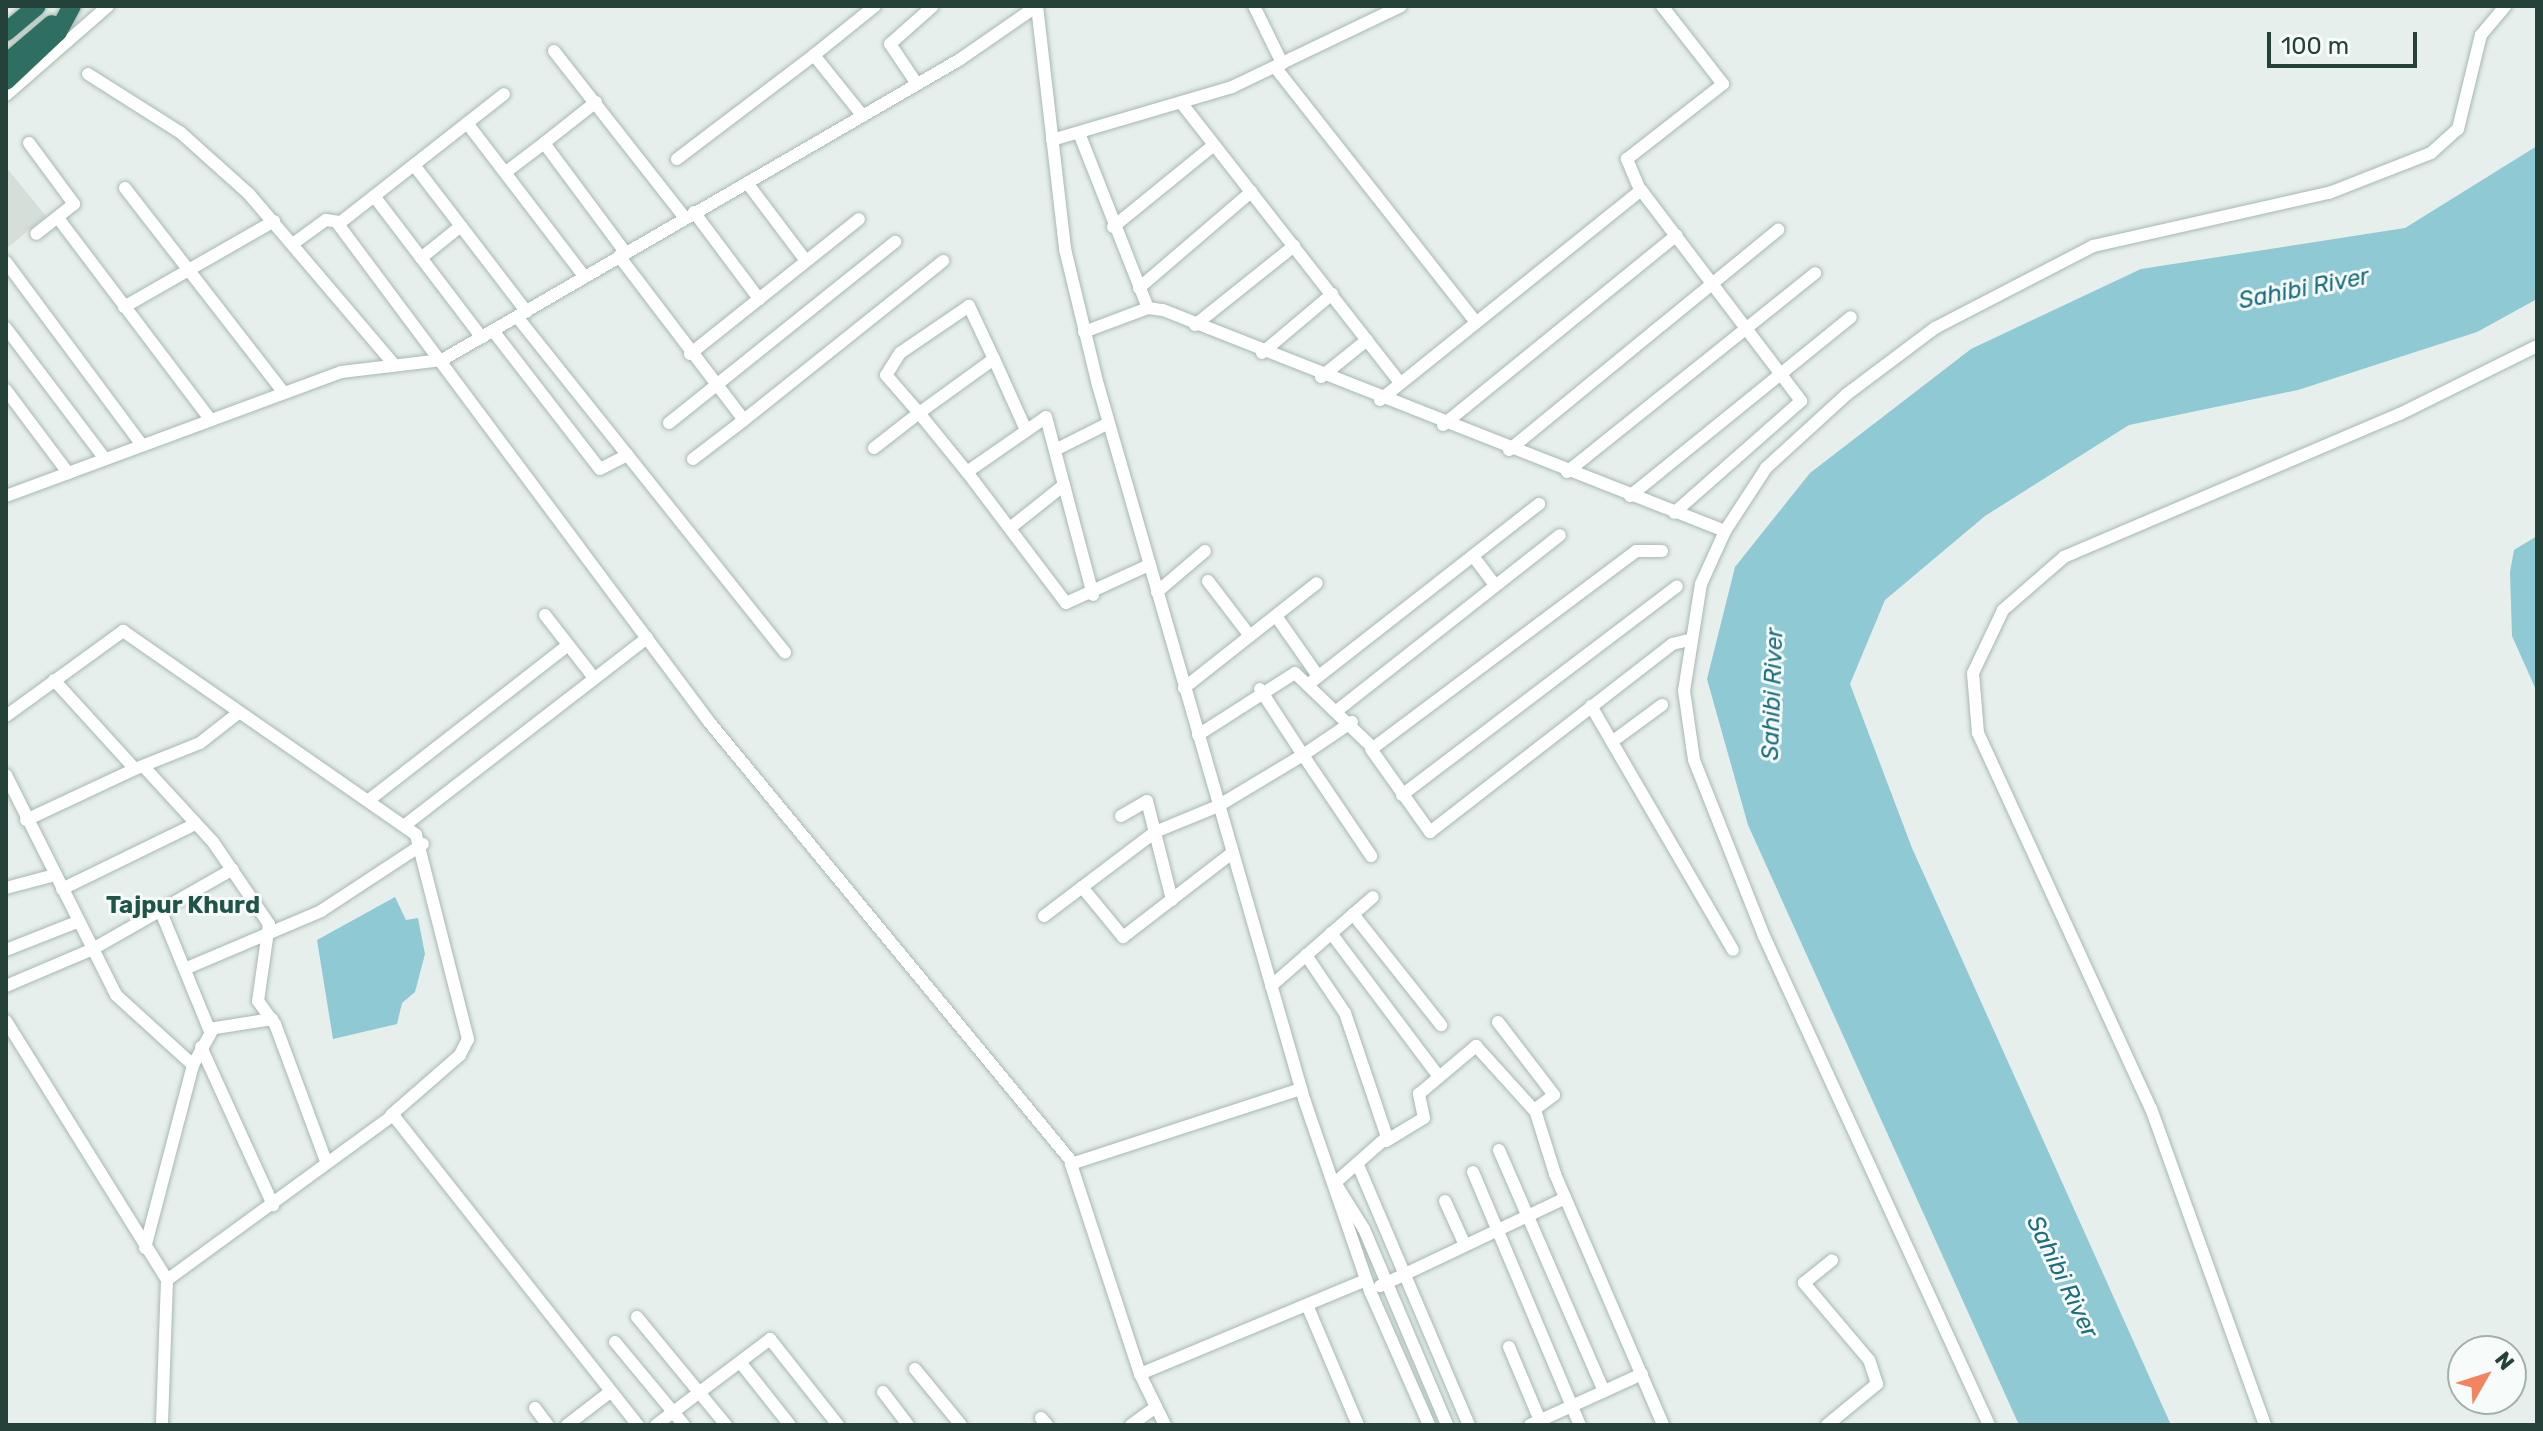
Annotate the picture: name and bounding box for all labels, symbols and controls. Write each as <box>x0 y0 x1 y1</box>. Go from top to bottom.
scale bar <box>2271 16 2421 66</box>
text: 100 m <box>2281 32 2349 60</box>
water label: Sahibi River <box>2236 262 2372 316</box>
water label: Sahibi River <box>1756 627 1790 761</box>
district label: Tajpur Khurd <box>106 892 260 920</box>
water label: Sahibi River <box>2020 1211 2104 1343</box>
north arrow <box>2447 1335 2527 1415</box>
text: N <box>2489 1346 2520 1375</box>

